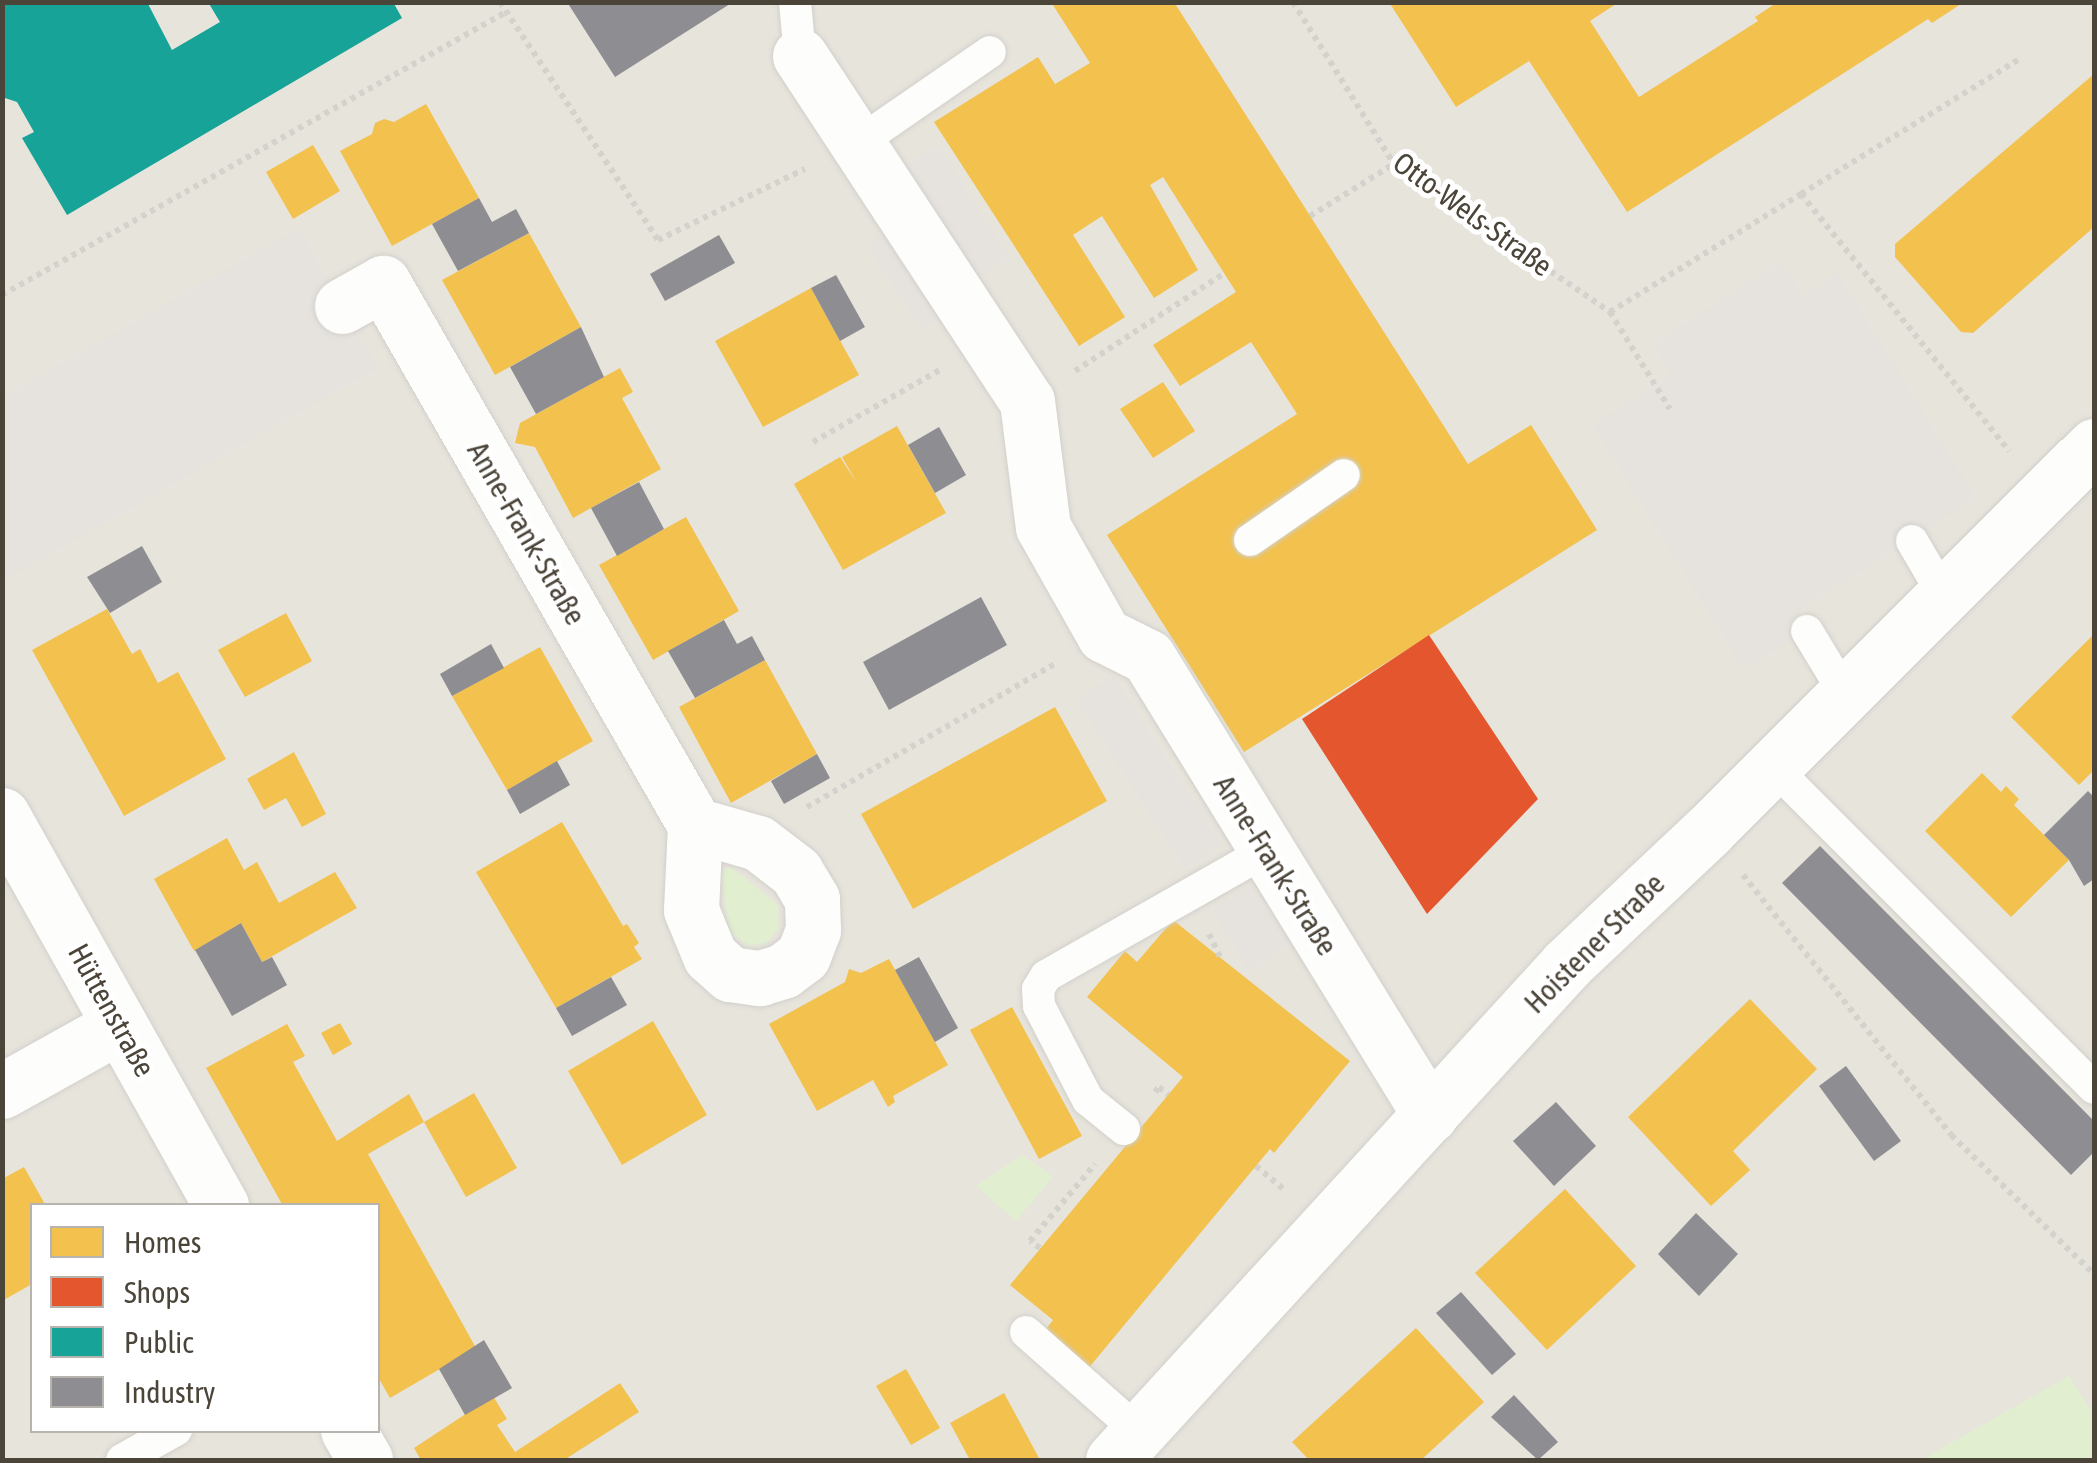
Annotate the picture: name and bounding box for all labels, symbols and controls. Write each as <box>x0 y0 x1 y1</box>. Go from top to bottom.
street label: Otto-Wels-Straße <box>1386 144 1560 284</box>
street label: Anne-Frank-Straße <box>460 435 594 631</box>
street label: Anne-Frank-Straße <box>1206 769 1346 961</box>
street label: Hoistener Straße <box>1516 865 1672 1021</box>
street label: Hüttenstraße <box>61 937 163 1083</box>
legend <box>30 1203 380 1433</box>
text: Homes <box>124 1225 201 1259</box>
text: Shops <box>124 1275 190 1309</box>
text: Public <box>124 1325 193 1359</box>
text: Industry <box>124 1375 215 1409</box>

